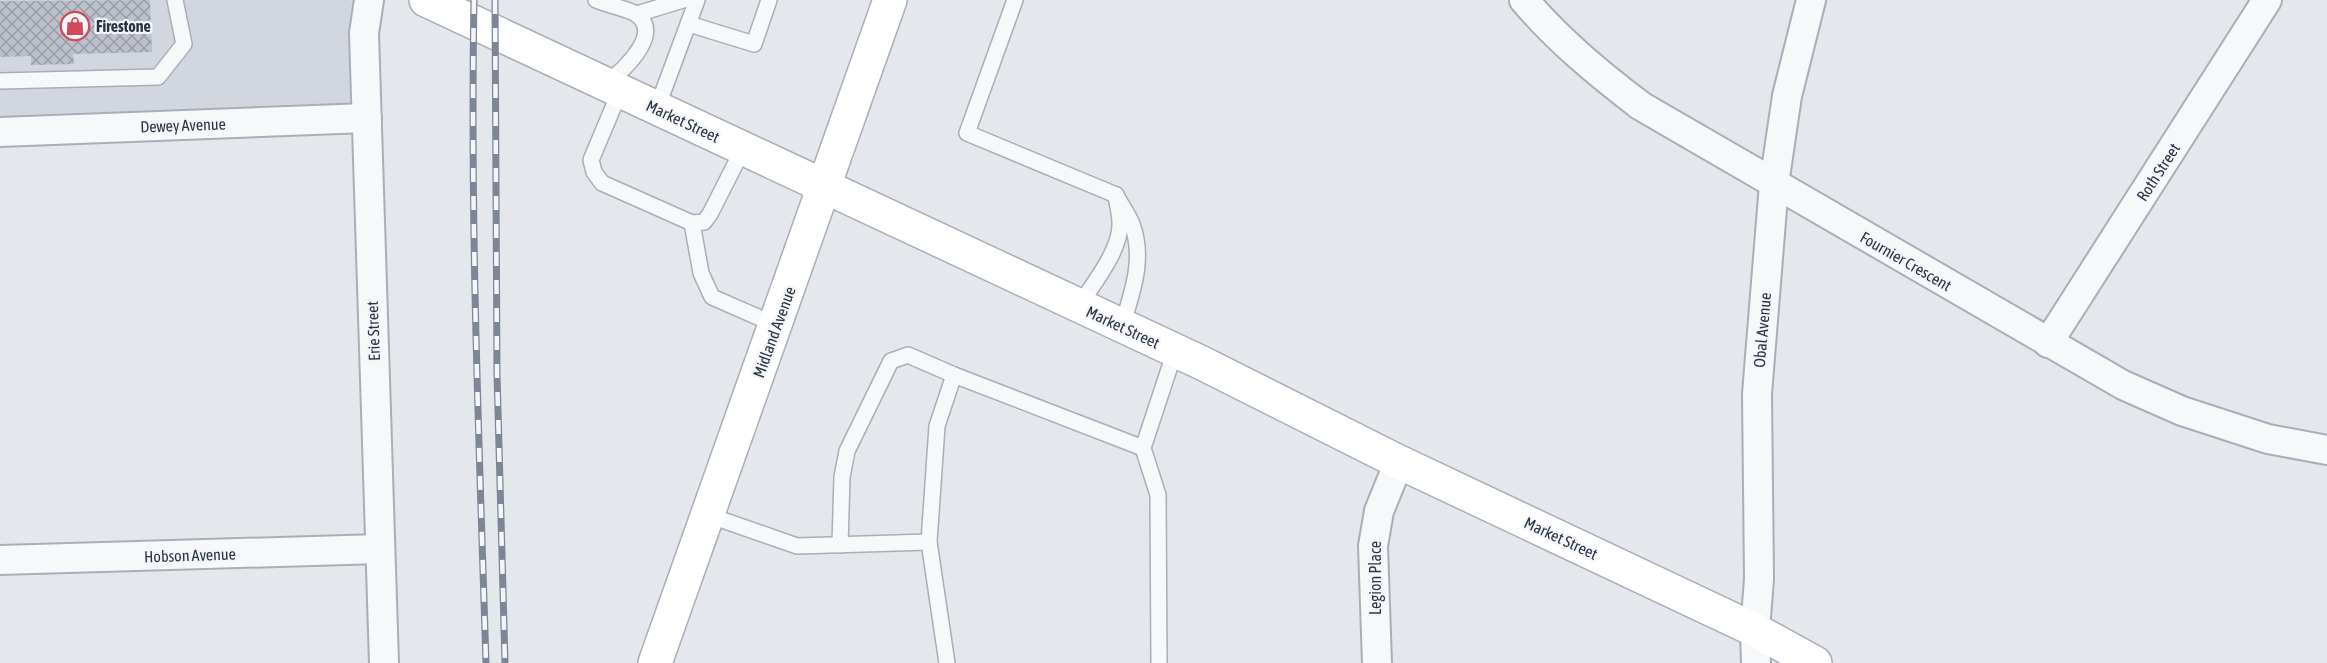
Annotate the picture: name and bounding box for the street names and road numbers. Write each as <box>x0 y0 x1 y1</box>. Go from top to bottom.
street label: Market Street <box>643 96 723 146</box>
street label: Dewey Avenue <box>140 115 226 136</box>
street label: Roth Street <box>2133 139 2184 204</box>
street label: Fournier Crescent <box>1857 228 1955 295</box>
street label: Midland Avenue <box>749 284 799 380</box>
street label: Obal Avenue <box>1750 292 1774 368</box>
street label: Erie Street <box>363 300 383 361</box>
street label: Market Street <box>1083 302 1163 352</box>
street label: Market Street <box>1521 513 1601 563</box>
street label: Legion Place <box>1366 541 1385 615</box>
street label: Hobson Avenue <box>144 544 236 566</box>

